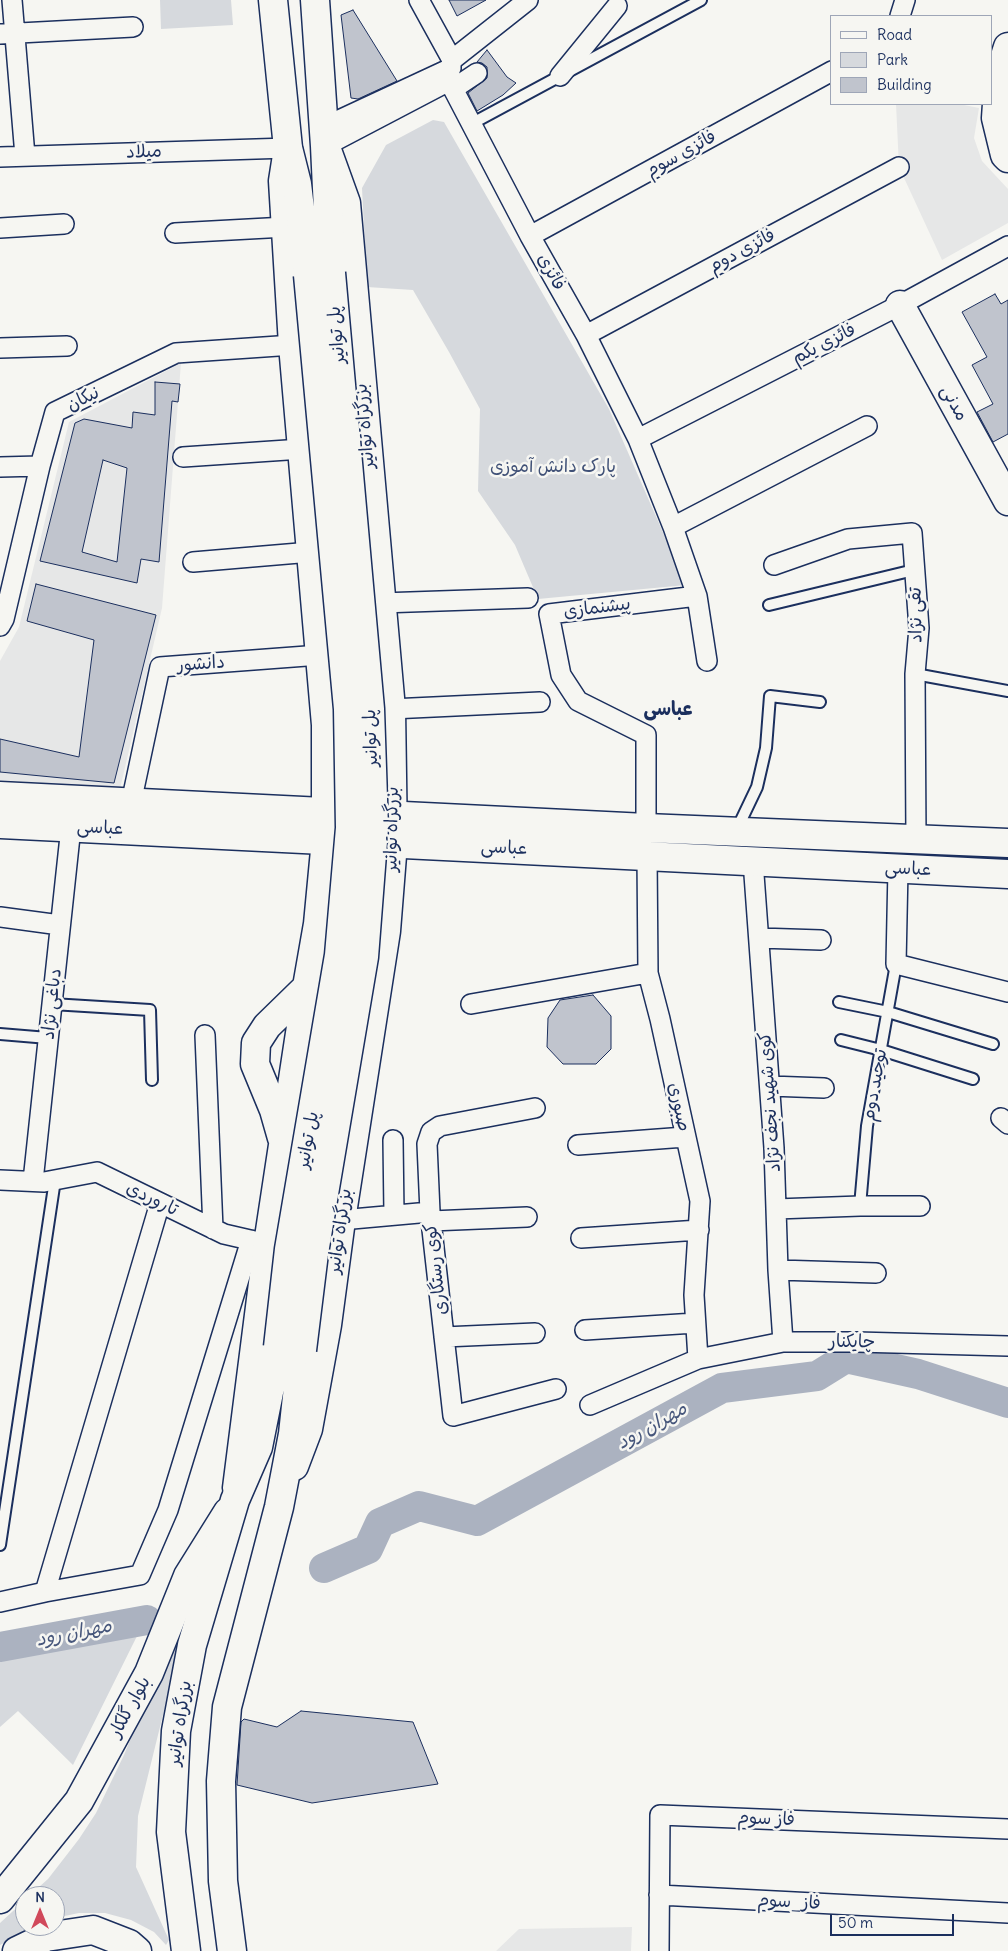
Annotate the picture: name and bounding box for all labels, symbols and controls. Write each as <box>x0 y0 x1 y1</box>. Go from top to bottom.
legend <box>830 15 993 105</box>
text: Road <box>877 25 912 44</box>
text: Park <box>877 50 908 69</box>
text: Building <box>877 75 932 94</box>
street label: فائزی سوم <box>642 126 720 182</box>
street label: میلاد <box>126 141 162 163</box>
street label: فائزی دوم <box>705 225 779 277</box>
street label: فائزی <box>532 250 570 294</box>
street label: پل توانیر <box>324 305 350 365</box>
street label: فائزی یکم <box>789 319 859 369</box>
street label: مدنی <box>935 381 973 425</box>
street label: نیکان <box>63 382 103 416</box>
street label: بزرگراه توانیر <box>351 383 379 469</box>
park label: پارک دانش آموزی <box>490 456 616 478</box>
street label: تقی نژاد <box>905 587 927 643</box>
street label: پیشنمازی <box>562 593 632 623</box>
street label: دانشور <box>176 652 226 676</box>
district label: عباسی <box>644 699 692 721</box>
street label: پل توانیر <box>359 709 383 767</box>
street label: بزرگراه توانیر <box>380 786 404 872</box>
street label: عباسى <box>76 816 124 840</box>
street label: عباسى <box>480 836 528 860</box>
street label: عباسى <box>884 857 932 881</box>
street label: دباغی نژاد <box>38 967 66 1041</box>
street label: کوی شهید نجف نژاد <box>754 1031 786 1173</box>
street label: توحید دوم <box>858 1047 892 1123</box>
street label: صبوری <box>663 1081 695 1133</box>
street label: پل توانیر <box>292 1110 324 1170</box>
street label: تاروردی <box>122 1177 182 1221</box>
street label: بزرگراه توانیر <box>323 1187 357 1275</box>
street label: کوی رستگاری <box>420 1222 452 1316</box>
street label: چایکنار <box>829 1331 875 1353</box>
water label: مهران رود <box>613 1397 691 1455</box>
water label: مهران رود <box>34 1615 114 1651</box>
street label: بلوار گلکار <box>104 1673 156 1741</box>
street label: بزرگراه توانیر <box>163 1679 197 1767</box>
street label: فاز سوم <box>737 1807 795 1831</box>
north arrow <box>15 1886 65 1936</box>
text: N <box>35 1888 45 1906</box>
street label: فاز_سوم <box>757 1890 821 1914</box>
scale bar <box>833 1904 957 1936</box>
text: 50 m <box>838 1913 873 1932</box>

